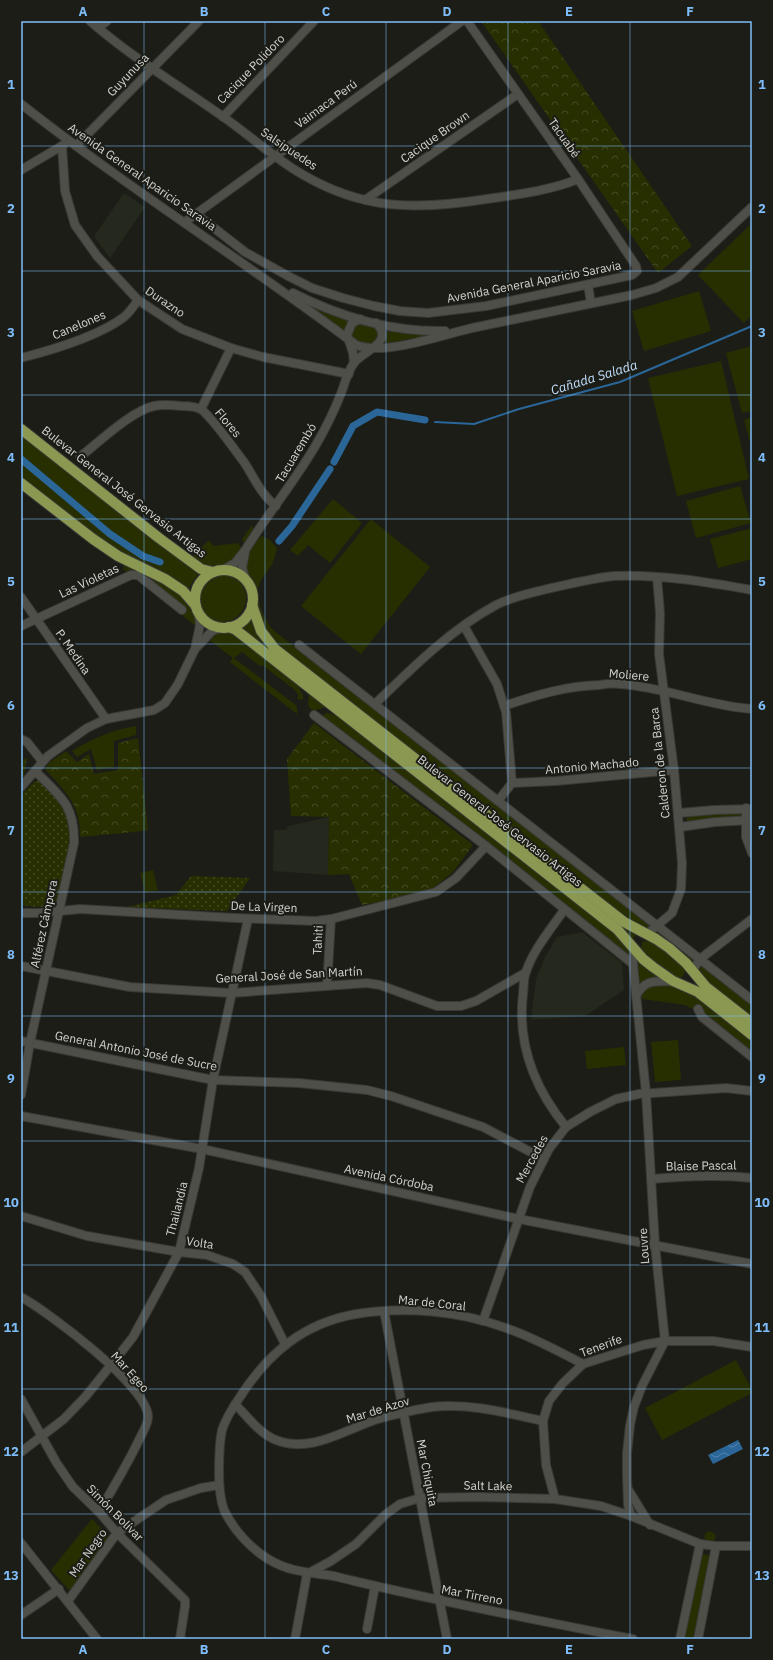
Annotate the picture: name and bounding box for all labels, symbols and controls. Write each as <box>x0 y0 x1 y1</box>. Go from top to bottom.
text: A <box>79 3 88 20</box>
text: B <box>200 3 209 20</box>
text: C <box>322 3 331 20</box>
text: D <box>442 3 452 20</box>
text: E <box>565 3 573 20</box>
text: F <box>686 3 694 20</box>
street label: Cacique Polidoro <box>214 31 288 107</box>
street label: Guyunusa <box>104 50 152 99</box>
text: 1 <box>7 76 15 93</box>
street label: Vaimaca Perú <box>292 76 360 131</box>
text: 1 <box>758 76 766 93</box>
street label: Cacique Brown <box>397 107 472 166</box>
street label: Tacuabé <box>545 115 584 161</box>
street label: Avenida General Aparicio Saravia <box>65 120 220 234</box>
street label: Salsipuedes <box>258 124 321 173</box>
text: 2 <box>7 200 15 217</box>
text: 2 <box>758 200 766 217</box>
street label: Avenida General Aparicio Saravia <box>445 257 623 306</box>
street label: Durazno <box>143 283 188 320</box>
street label: Canelones <box>50 307 108 342</box>
text: 3 <box>7 324 15 341</box>
text: 3 <box>758 324 766 341</box>
water label: Cañada Salada <box>549 356 640 399</box>
street label: Flores <box>212 405 245 440</box>
street label: Tacuarembó <box>272 420 319 485</box>
street label: Bulevar General José Gervasio Artigas <box>39 423 210 561</box>
text: 4 <box>7 449 15 466</box>
text: 4 <box>758 449 766 466</box>
street label: Las Violetas <box>56 560 121 601</box>
text: 5 <box>7 573 15 590</box>
text: 5 <box>758 573 766 590</box>
street label: P. Medina <box>52 626 95 678</box>
street label: Moliere <box>608 665 650 684</box>
text: 6 <box>7 697 15 714</box>
text: 6 <box>758 697 766 714</box>
street label: Calderon de la Barca <box>646 706 673 819</box>
street label: Bulevar General José Gervasio Artigas <box>415 752 586 890</box>
street label: Antonio Machado <box>545 754 640 777</box>
text: 7 <box>7 822 15 839</box>
text: 7 <box>758 822 766 839</box>
street label: Alférez Cámpora <box>27 878 60 969</box>
street label: De La Virgen <box>230 898 298 915</box>
street label: Tahiti <box>309 925 326 955</box>
text: 8 <box>7 946 15 963</box>
text: 8 <box>758 946 766 963</box>
street label: General José de San Martín <box>215 963 363 986</box>
street label: General Antonio José de Sucre <box>54 1027 219 1074</box>
text: 9 <box>7 1070 15 1087</box>
text: 9 <box>758 1070 766 1087</box>
street label: Mercedes <box>512 1132 551 1185</box>
street label: Blaise Pascal <box>665 1157 737 1174</box>
street label: Avenida Córdoba <box>343 1161 436 1194</box>
street label: Thailandia <box>162 1179 191 1238</box>
text: 10 <box>3 1194 19 1211</box>
text: 10 <box>754 1194 770 1211</box>
street label: Louvre <box>635 1227 652 1265</box>
street label: Volta <box>185 1233 215 1252</box>
street label: Mar de Coral <box>397 1291 467 1314</box>
text: 11 <box>3 1319 19 1336</box>
text: 11 <box>754 1319 770 1336</box>
street label: Tenerife <box>578 1331 624 1360</box>
street label: Mar Egeo <box>108 1348 153 1395</box>
street label: Mar de Azov <box>344 1393 411 1426</box>
street label: Mar Chiquita <box>414 1438 441 1508</box>
text: 12 <box>3 1443 19 1460</box>
text: 12 <box>754 1443 770 1460</box>
street label: Salt Lake <box>464 1478 513 1493</box>
street label: Simón Bolívar <box>84 1481 147 1545</box>
street label: Mar Negro <box>65 1525 110 1580</box>
text: 13 <box>3 1567 19 1584</box>
text: 13 <box>754 1567 770 1584</box>
street label: Mar Tirreno <box>440 1581 504 1608</box>
text: A <box>79 1641 88 1658</box>
text: B <box>200 1641 209 1658</box>
text: C <box>322 1641 331 1658</box>
text: D <box>442 1641 452 1658</box>
text: E <box>565 1641 573 1658</box>
text: F <box>686 1641 694 1658</box>

